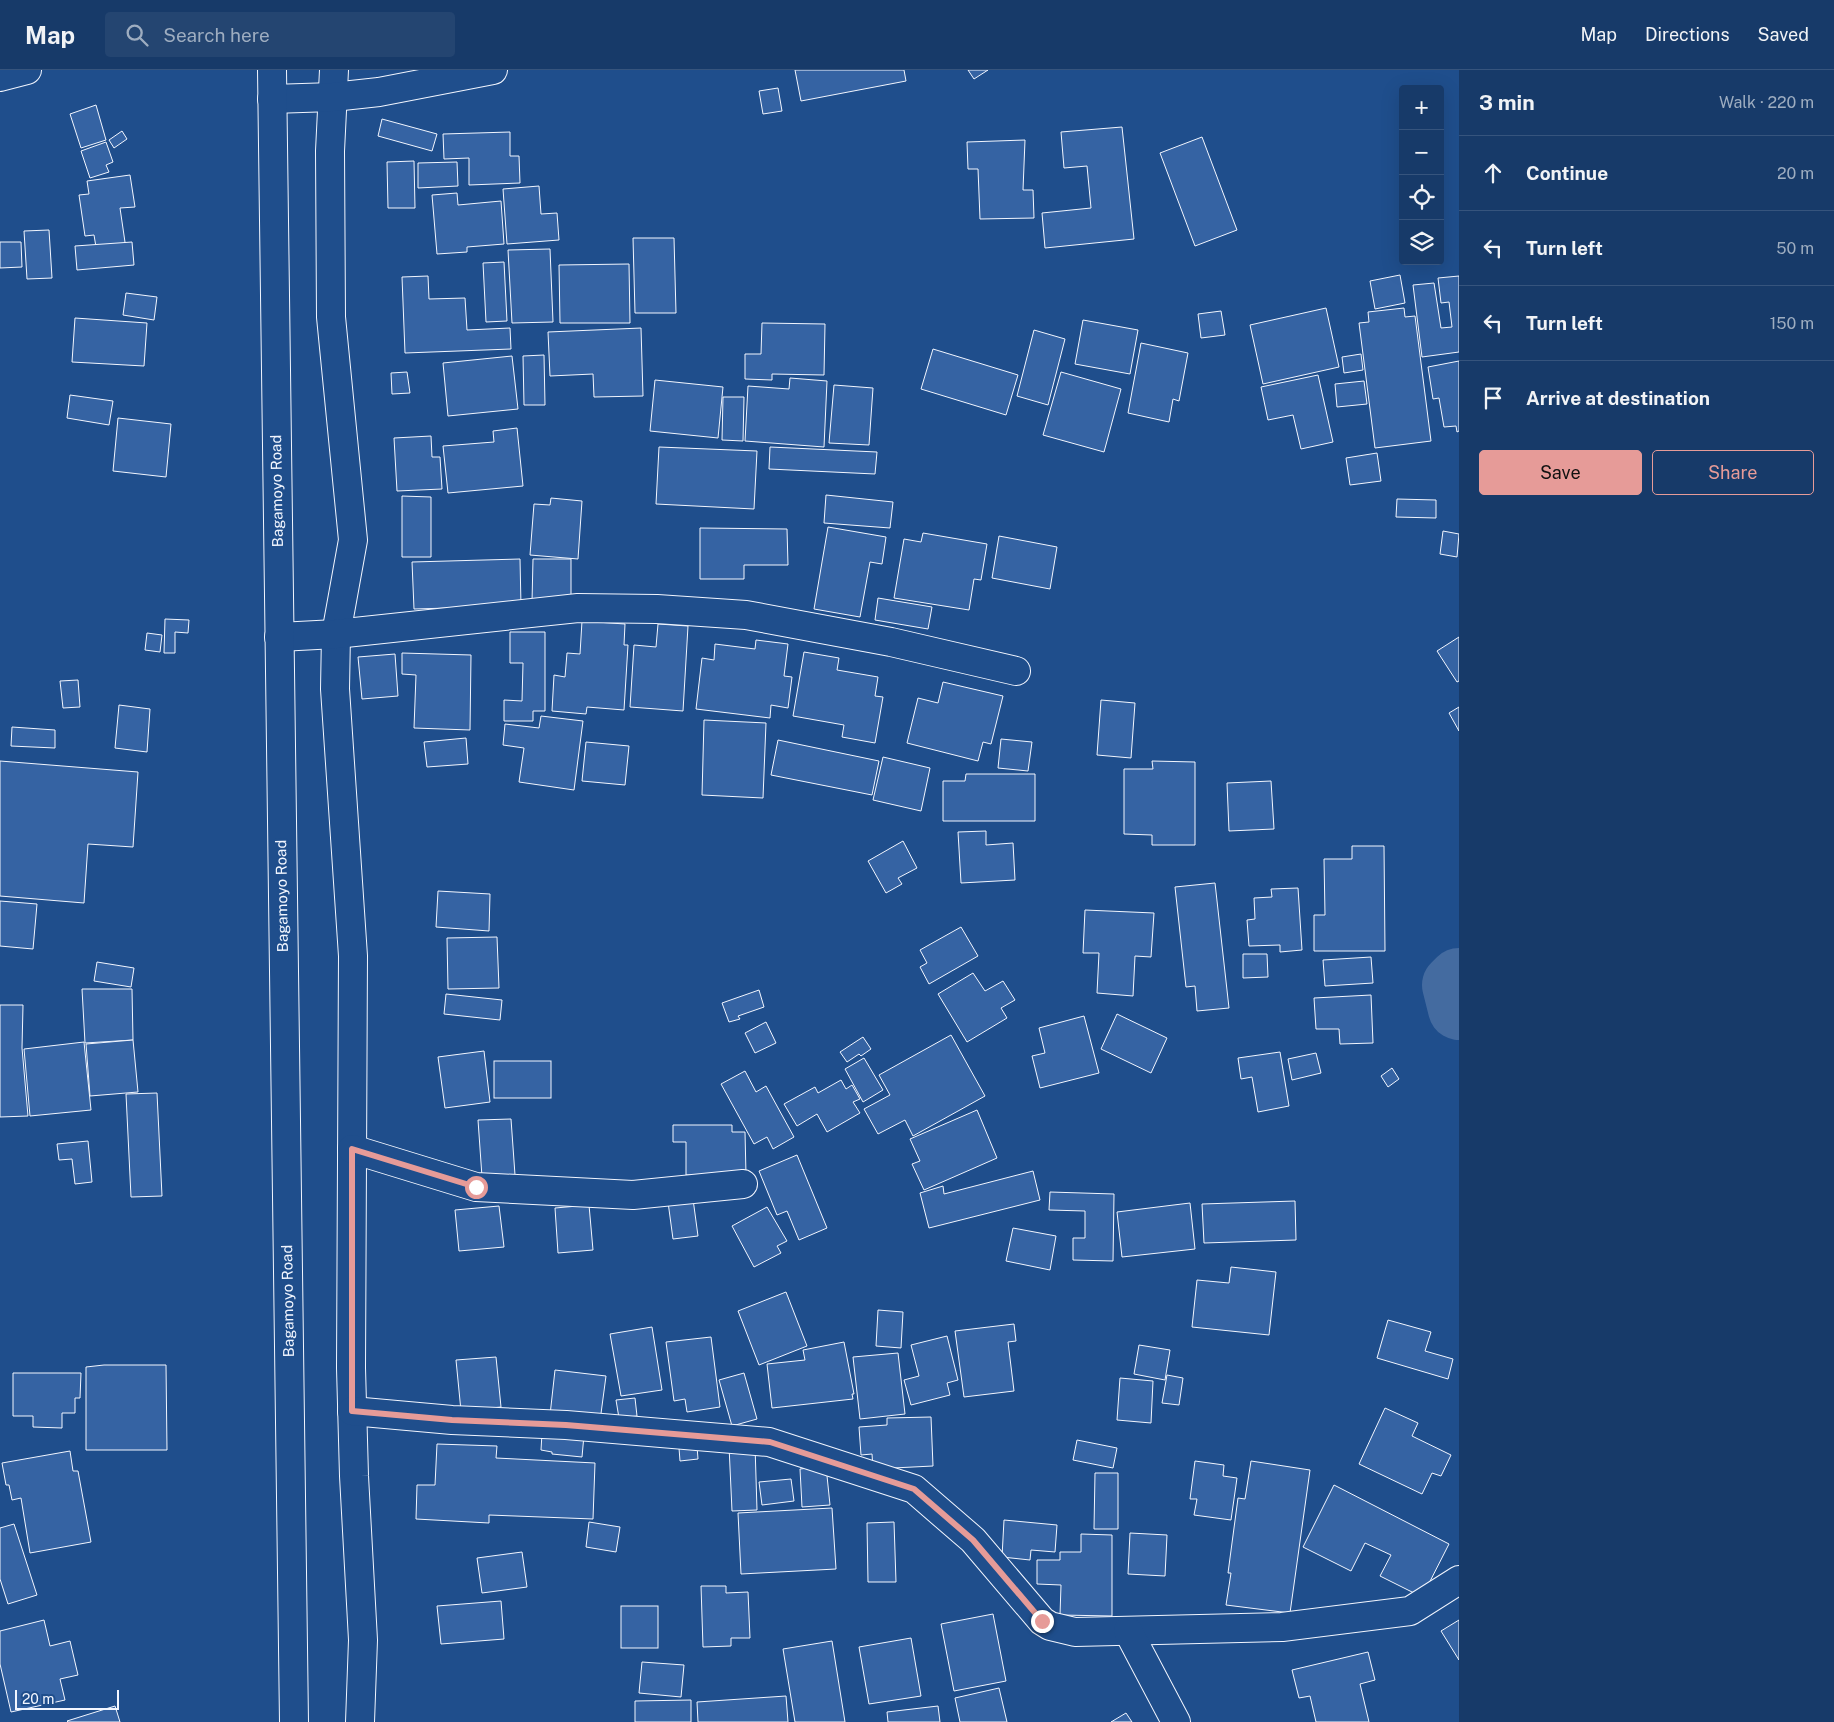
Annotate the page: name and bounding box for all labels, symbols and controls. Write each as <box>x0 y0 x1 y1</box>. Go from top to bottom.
search box <box>105 12 455 57</box>
text: Map <box>25 21 75 49</box>
icon: search <box>123 21 151 49</box>
text: Search here <box>163 24 270 46</box>
text: Map <box>1580 24 1617 45</box>
text: Directions <box>1645 24 1730 45</box>
text: Saved <box>1758 24 1809 45</box>
map controls <box>1399 85 1444 265</box>
button: + <box>1399 85 1444 130</box>
text: 3 min <box>1479 90 1535 115</box>
text: Walk · 220 m <box>1719 93 1814 112</box>
button: − <box>1399 130 1444 175</box>
icon: ahead <box>1479 159 1507 187</box>
text: Continue <box>1526 162 1608 184</box>
text: 20 m <box>1777 164 1814 183</box>
button: locate <box>1399 175 1444 220</box>
button: layers <box>1399 220 1444 265</box>
icon: left <box>1479 234 1507 262</box>
text: Turn left <box>1526 237 1603 259</box>
text: 50 m <box>1776 239 1814 258</box>
icon: left <box>1479 309 1507 337</box>
text: Turn left <box>1526 312 1603 334</box>
text: 150 m <box>1770 314 1814 333</box>
icon: arrive <box>1479 384 1507 412</box>
text: Arrive at destination <box>1526 387 1710 409</box>
street label: Bagamoyo Road <box>267 435 286 547</box>
button: Save <box>1479 450 1642 495</box>
button: Share <box>1652 450 1814 495</box>
street label: Bagamoyo Road <box>272 840 291 952</box>
route start <box>465 1176 488 1199</box>
street label: Bagamoyo Road <box>278 1245 297 1357</box>
route end <box>1031 1610 1054 1633</box>
scale bar <box>15 1687 119 1710</box>
text: 20 m <box>22 1691 54 1707</box>

